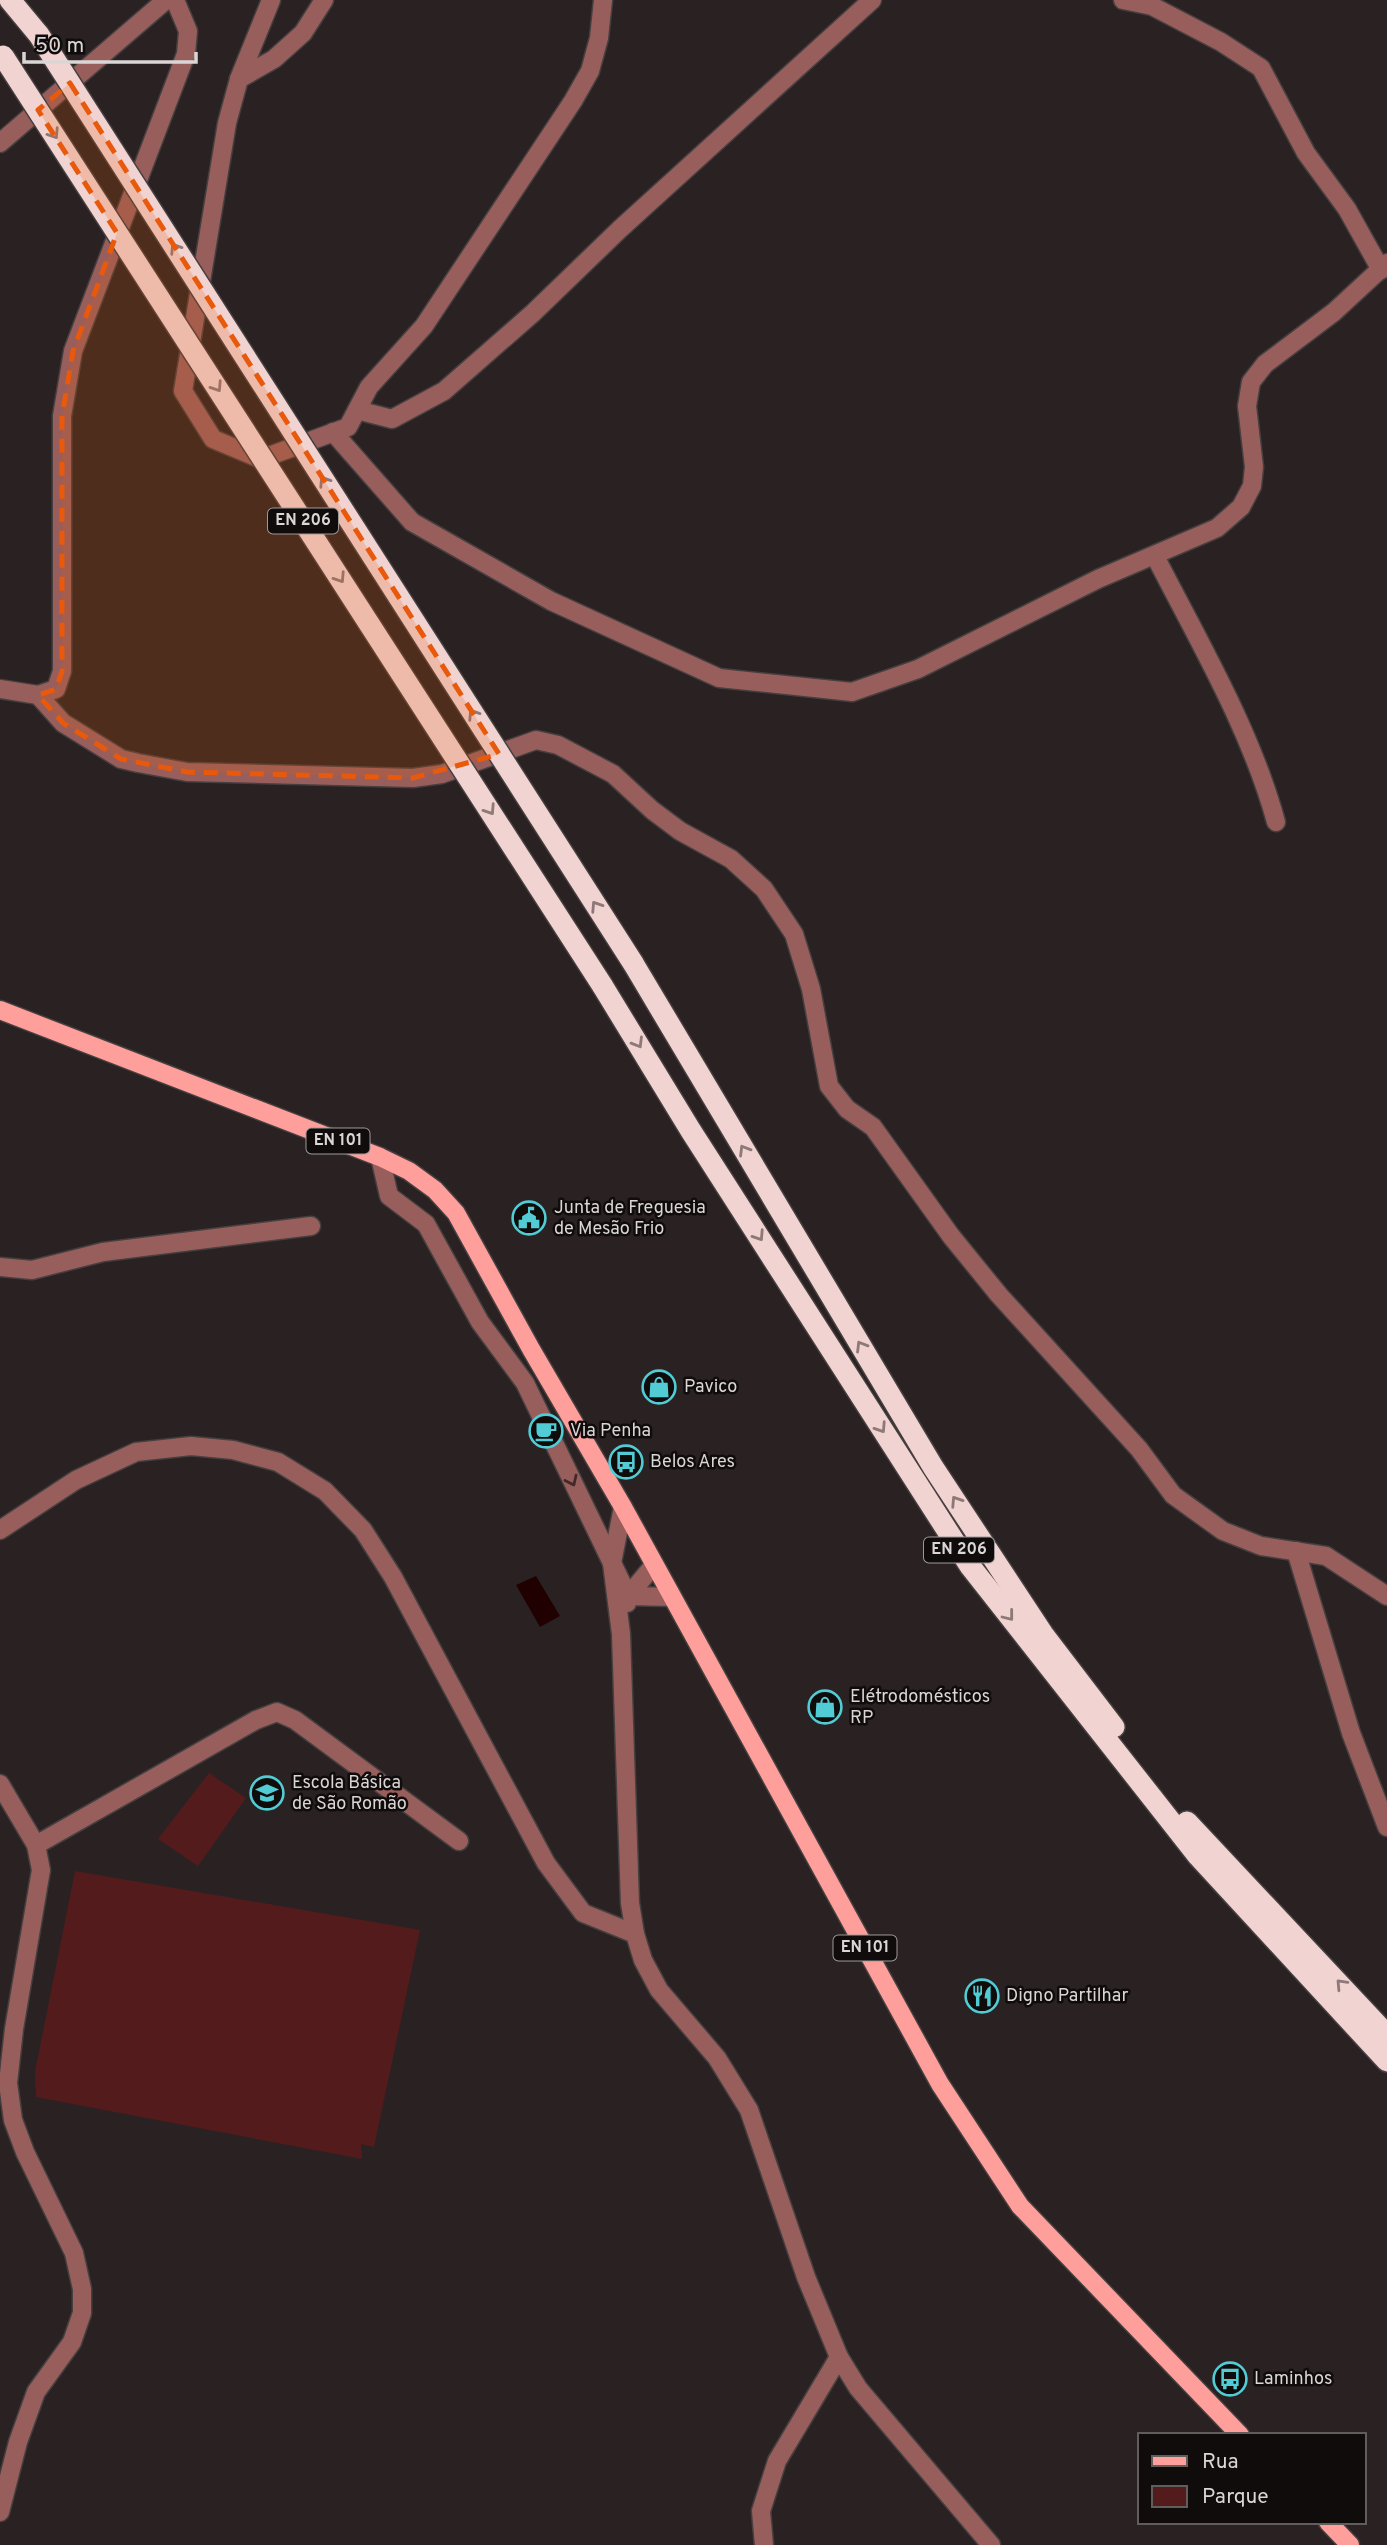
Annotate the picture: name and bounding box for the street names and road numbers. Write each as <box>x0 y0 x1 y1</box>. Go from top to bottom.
road number: EN 206 <box>268 508 338 534</box>
road number: EN 101 <box>306 1128 370 1154</box>
road number: EN 206 <box>924 1538 994 1562</box>
road number: EN 101 <box>834 1936 896 1960</box>

